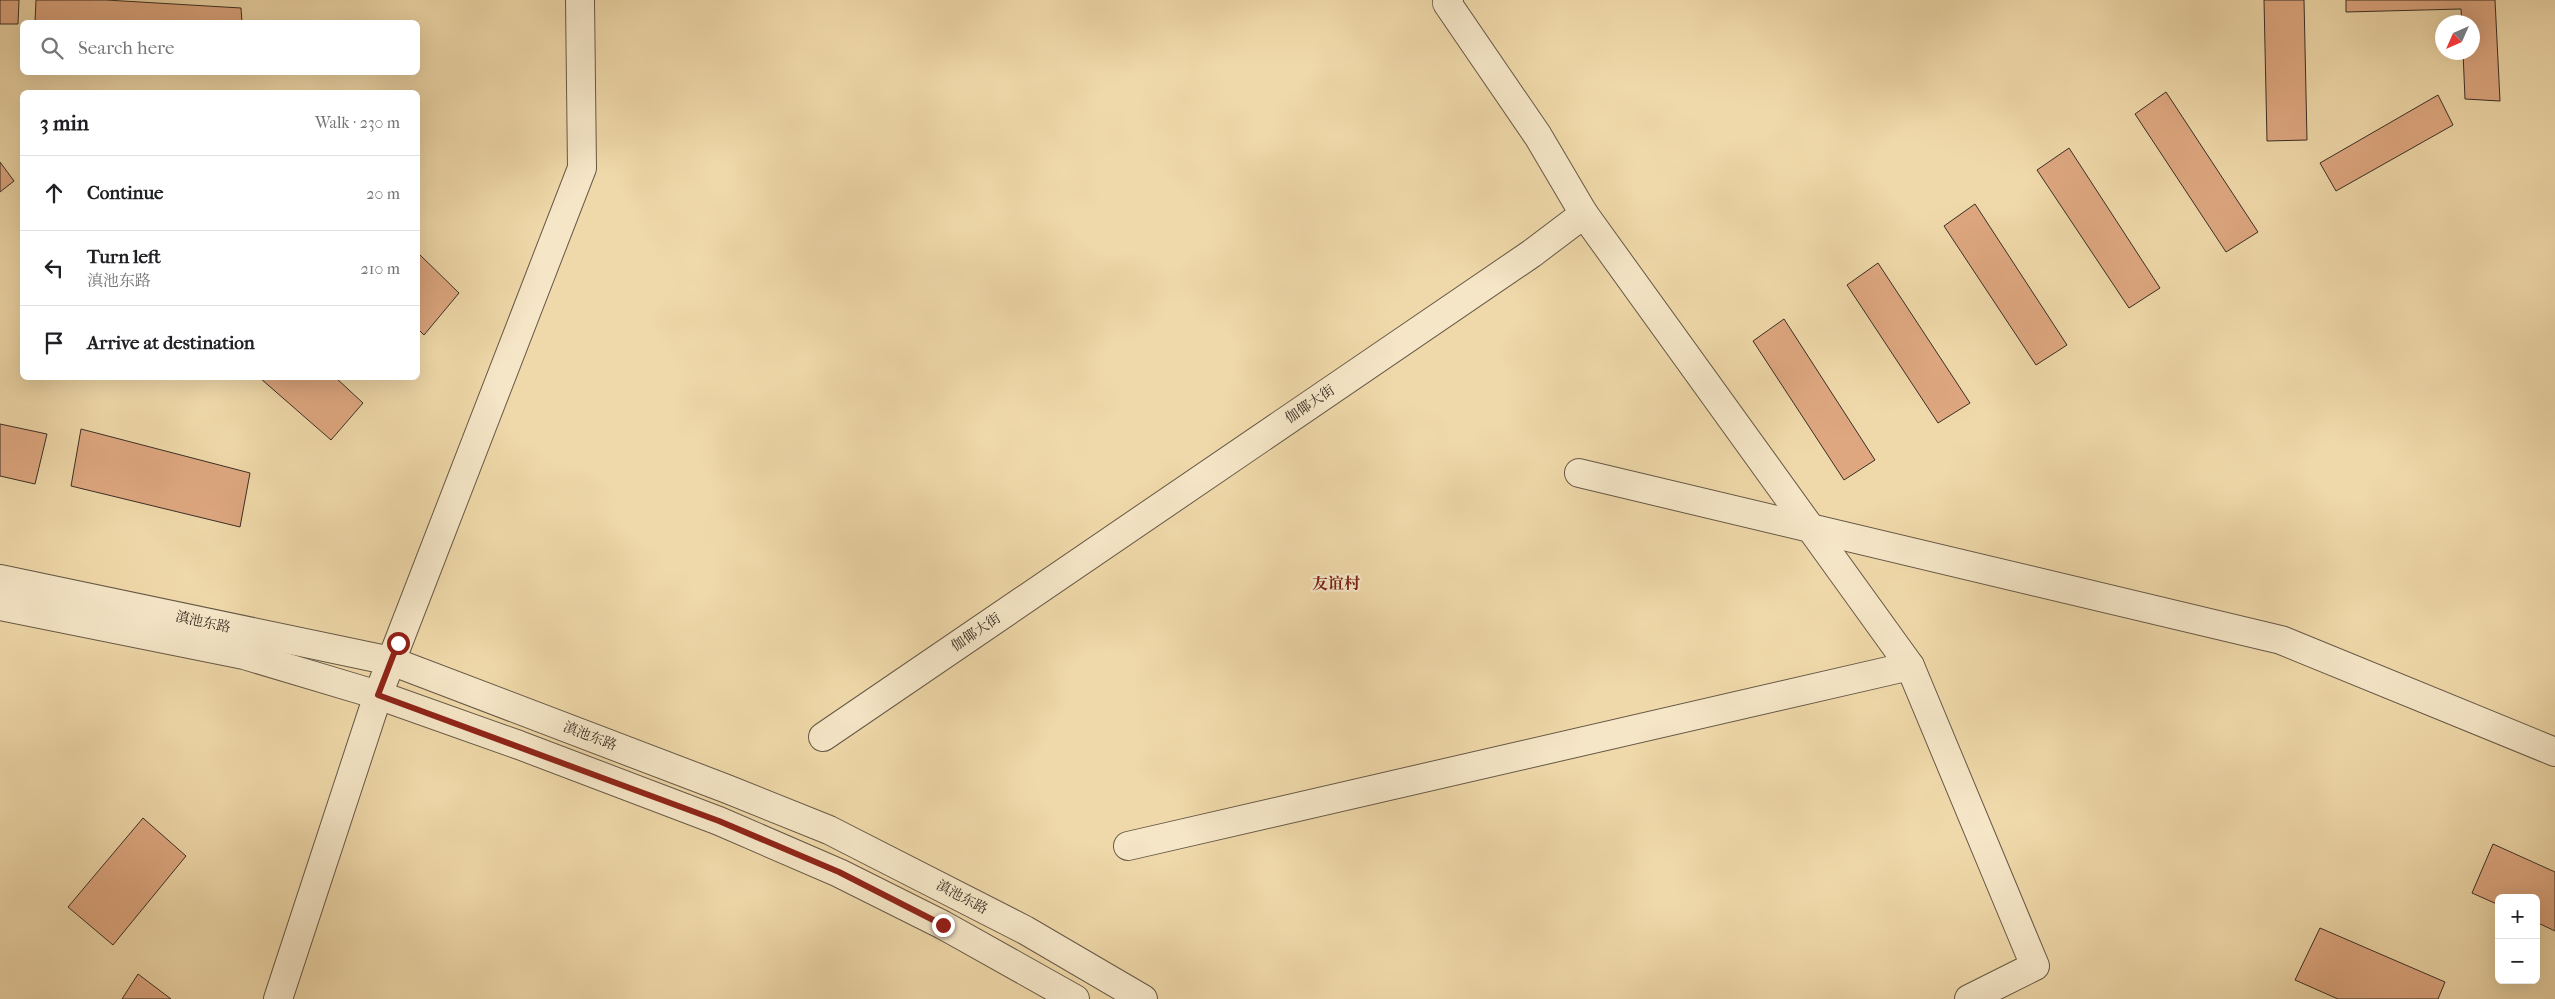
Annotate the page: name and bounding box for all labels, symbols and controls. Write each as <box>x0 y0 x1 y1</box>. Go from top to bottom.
north arrow <box>2435 15 2480 60</box>
search box <box>20 20 420 75</box>
icon: search <box>38 34 66 62</box>
text: Search here <box>78 37 174 59</box>
text: 3 min <box>40 111 89 135</box>
text: Walk · 230 m <box>315 113 400 132</box>
icon: ahead <box>40 179 68 207</box>
text: Continue <box>87 182 163 204</box>
text: 20 m <box>366 184 400 203</box>
text: Turn left <box>87 246 161 268</box>
icon: left <box>40 254 68 282</box>
text: 210 m <box>361 259 400 278</box>
text: 滇池东路 <box>87 271 151 290</box>
icon: arrive <box>40 329 68 357</box>
text: Arrive at destination <box>87 332 255 354</box>
street label: 伽倻大街 <box>1282 381 1338 427</box>
district label: 友谊村 <box>1312 574 1360 593</box>
street label: 滇池东路 <box>174 608 232 636</box>
street label: 伽倻大街 <box>948 609 1004 655</box>
route start <box>387 632 410 655</box>
street label: 滇池东路 <box>561 718 619 754</box>
street label: 滇池东路 <box>933 876 991 918</box>
map controls <box>2495 894 2540 984</box>
button: + <box>2495 894 2540 939</box>
route end <box>932 914 955 937</box>
button: − <box>2495 939 2540 984</box>

